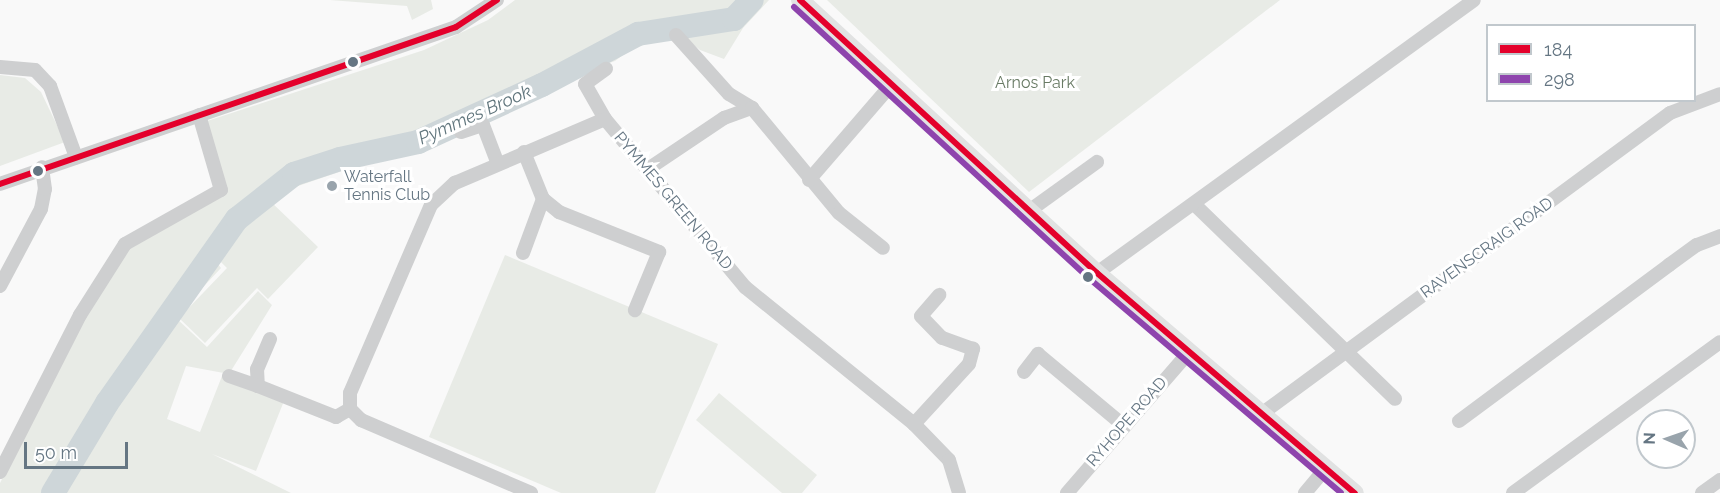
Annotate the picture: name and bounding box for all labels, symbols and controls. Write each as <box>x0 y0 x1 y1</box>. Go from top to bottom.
legend <box>1486 24 1696 102</box>
text: 184 <box>1544 39 1572 60</box>
unlabelled marker <box>347 56 359 68</box>
text: 298 <box>1544 69 1575 90</box>
park label: Arnos Park <box>995 73 1075 93</box>
water label: Pymmes Brook <box>415 80 535 150</box>
street label: PYMMES GREEN ROAD <box>610 128 736 274</box>
unlabelled marker <box>32 165 44 177</box>
place label: Waterfall Tennis Club <box>344 167 430 205</box>
marker: Waterfall Tennis Club <box>325 179 339 193</box>
street label: RAVENSCRAIG ROAD <box>1417 194 1557 302</box>
unlabelled marker <box>1082 271 1094 283</box>
street label: RYHOPE ROAD <box>1083 373 1171 471</box>
north arrow <box>1636 409 1696 469</box>
scale bar <box>27 430 130 468</box>
text: N <box>1640 432 1659 445</box>
text: 50 m <box>35 442 77 463</box>

